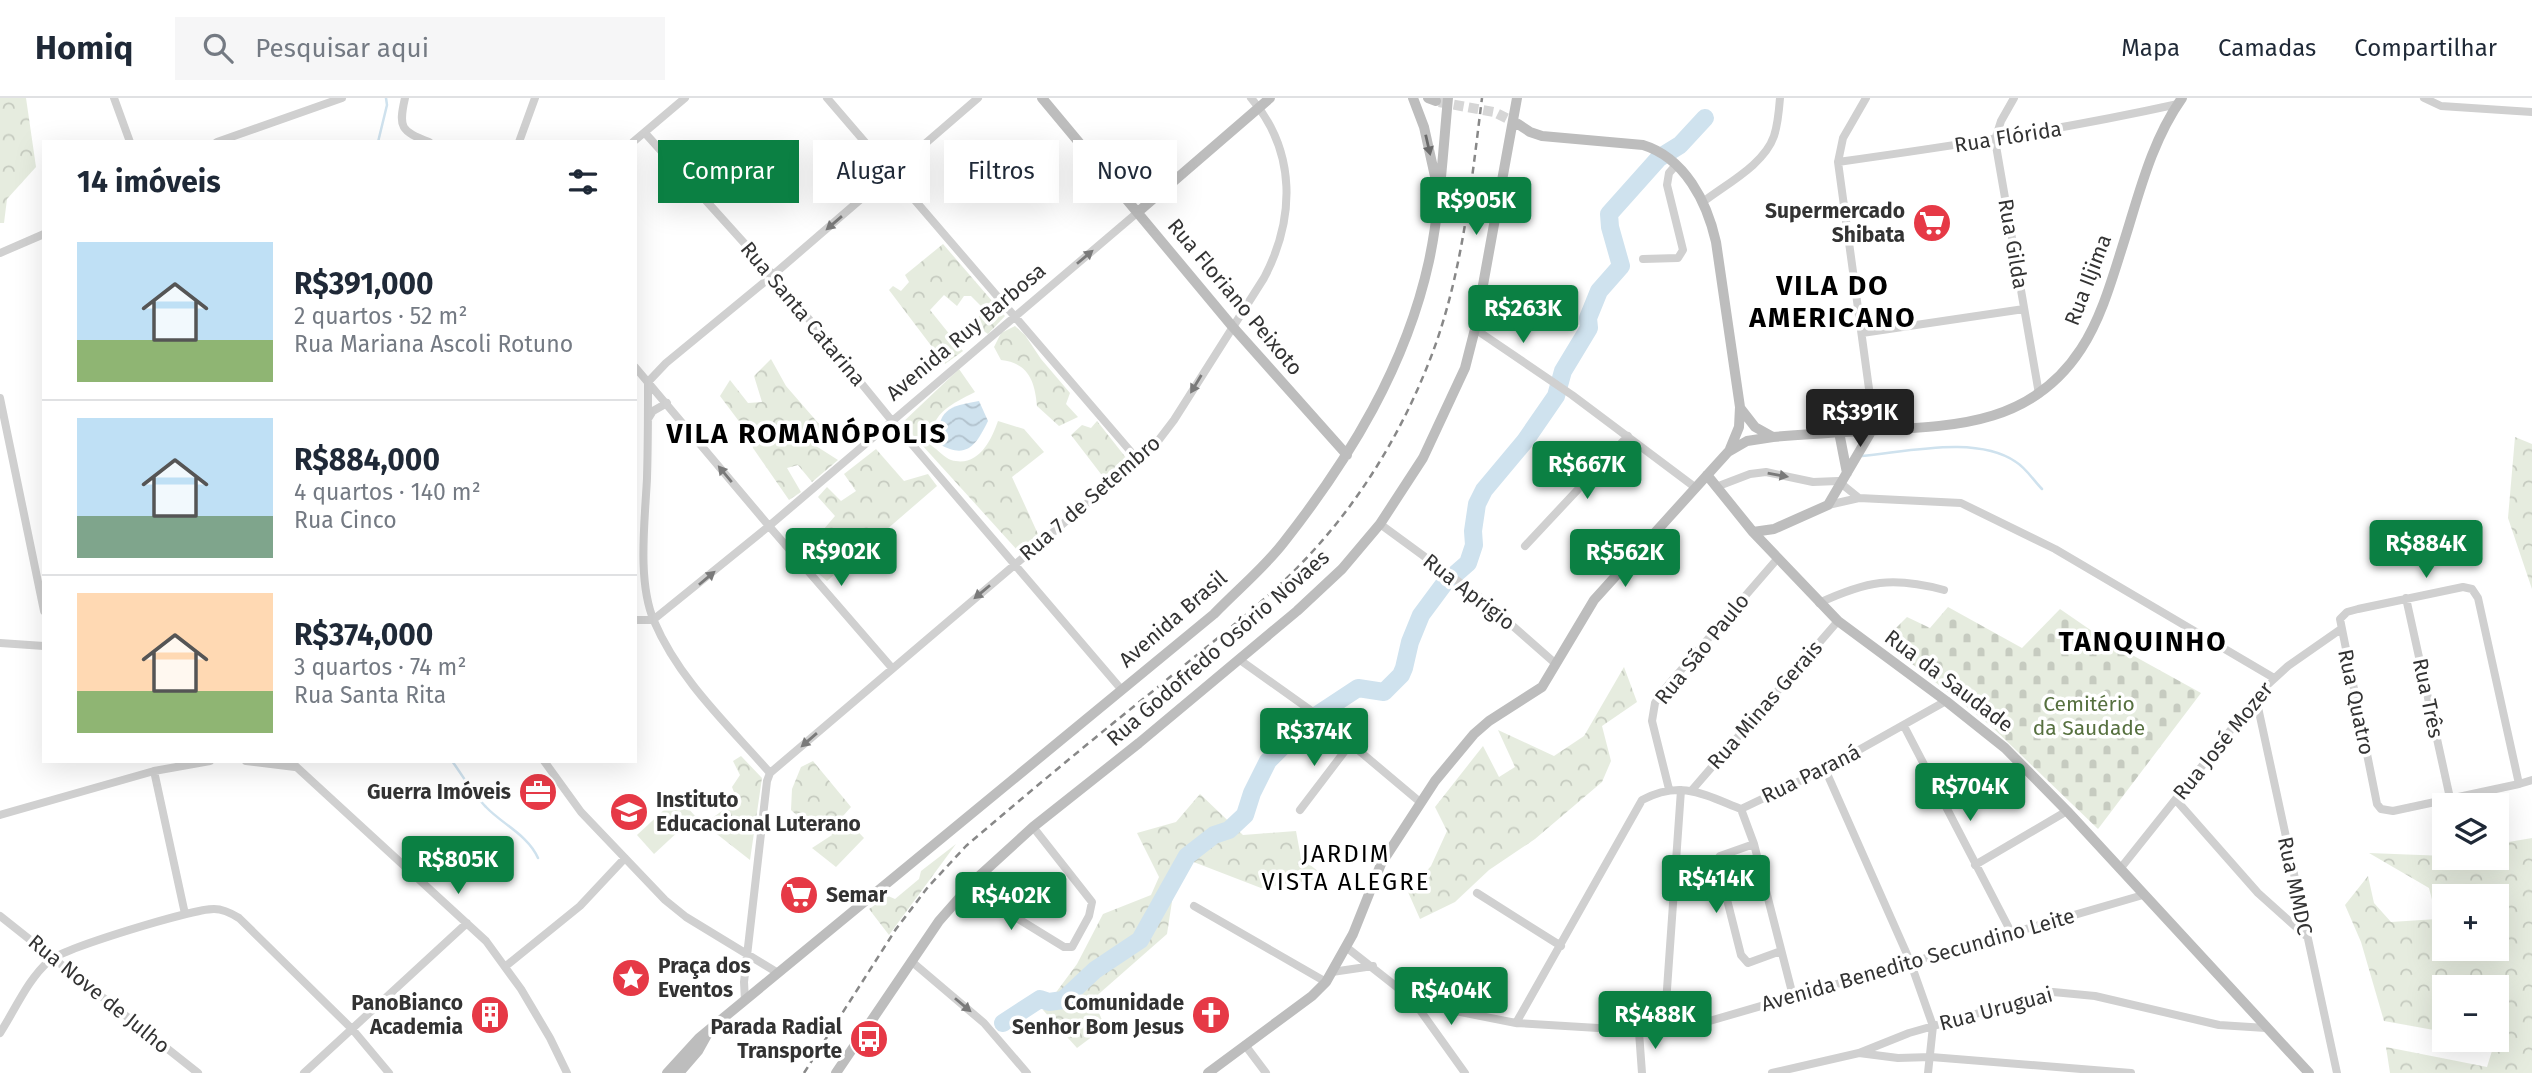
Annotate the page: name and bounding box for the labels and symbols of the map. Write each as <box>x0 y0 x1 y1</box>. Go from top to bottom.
street label: Rua Flórida <box>1952 116 2064 158</box>
one-way arrow <box>1423 134 1434 156</box>
pin: R$905K <box>1419 178 1533 237</box>
street label: Rua Gilda <box>1992 197 2034 291</box>
place label: Supermercado Shibata <box>1765 198 1905 248</box>
supermarket icon: Supermercado Shibata <box>1911 202 1953 244</box>
street label: Rua Floriano Peixoto <box>1162 213 1308 381</box>
one-way arrow <box>825 215 843 231</box>
street label: Rua Iljima <box>2059 231 2117 329</box>
street label: Rua Santa Catarina <box>735 236 871 392</box>
one-way arrow <box>1076 250 1093 265</box>
street label: Avenida Ruy Barbosa <box>881 258 1051 406</box>
district label: VILA DO AMERICANO <box>1748 269 1917 334</box>
pin: R$263K <box>1466 286 1580 345</box>
one-way arrow <box>1190 375 1203 394</box>
pin: R$391K <box>1803 390 1917 449</box>
district label: VILA ROMANÓPOLIS <box>666 417 947 450</box>
street label: Rua 7 de Setembro <box>1014 430 1166 566</box>
pin: R$667K <box>1530 442 1644 501</box>
one-way arrow <box>718 465 733 482</box>
one-way arrow <box>1767 469 1789 480</box>
pin: R$884K <box>2369 520 2483 580</box>
pin: R$902K <box>784 528 898 588</box>
pin: R$562K <box>1568 530 1682 589</box>
street label: Rua Godofredo Osório Novaes <box>1101 544 1335 752</box>
street label: Rua Aprigio <box>1418 548 1520 636</box>
street label: Avenida Brasil <box>1114 565 1232 673</box>
one-way arrow <box>697 570 715 585</box>
one-way arrow <box>973 584 990 599</box>
street label: Rua São Paulo <box>1649 588 1755 710</box>
street label: Rua da Saudade <box>1879 624 2019 738</box>
district label: TANQUINHO <box>2058 625 2228 658</box>
street label: Rua Minas Gerais <box>1702 635 1828 775</box>
street label: Rua Quatro <box>2332 647 2380 757</box>
street label: Rua Três <box>2407 656 2449 740</box>
street label: Rua José Mozer <box>2167 677 2279 805</box>
park label: Cemitério da Saudade <box>2033 691 2145 741</box>
pin: R$374K <box>1257 708 1371 768</box>
one-way arrow <box>800 732 817 747</box>
street label: Rua Paraná <box>1757 739 1865 809</box>
pin: R$704K <box>1913 764 2027 823</box>
office icon: Guerra Imóveis <box>517 771 559 813</box>
place label: Guerra Imóveis <box>367 779 511 805</box>
place label: Instituto Educacional Luterano <box>656 787 861 837</box>
school or university icon: Instituto Educacional Luterano <box>608 791 650 833</box>
street label: Rua MMDC <box>2272 834 2318 938</box>
pin: R$805K <box>401 836 515 896</box>
district label: JARDIM VISTA ALEGRE <box>1261 840 1431 896</box>
pin: R$414K <box>1659 856 1773 915</box>
pin: R$402K <box>954 872 1068 932</box>
supermarket icon: Semar <box>778 874 820 916</box>
place label: Semar <box>826 882 888 908</box>
street label: Avenida Benedito Secundino Leite <box>1758 903 2078 1017</box>
street label: Rua Nove de Julho <box>23 929 175 1059</box>
place label: Praça dos Eventos <box>658 953 751 1003</box>
place icon: Praça dos Eventos <box>610 957 652 999</box>
pin: R$404K <box>1394 968 1508 1027</box>
street label: Rua Uruguai <box>1936 981 2056 1037</box>
place label: PanoBianco Academia <box>351 990 463 1040</box>
place label: Comunidade Senhor Bom Jesus <box>1012 990 1184 1040</box>
pin: R$488K <box>1598 992 1712 1051</box>
building icon: PanoBianco Academia <box>469 994 511 1036</box>
church icon: Comunidade Senhor Bom Jesus <box>1190 994 1232 1036</box>
one-way arrow <box>954 997 972 1013</box>
place label: Parada Radial Transporte <box>710 1014 843 1064</box>
bus stop icon: Parada Radial Transporte <box>848 1018 890 1060</box>

